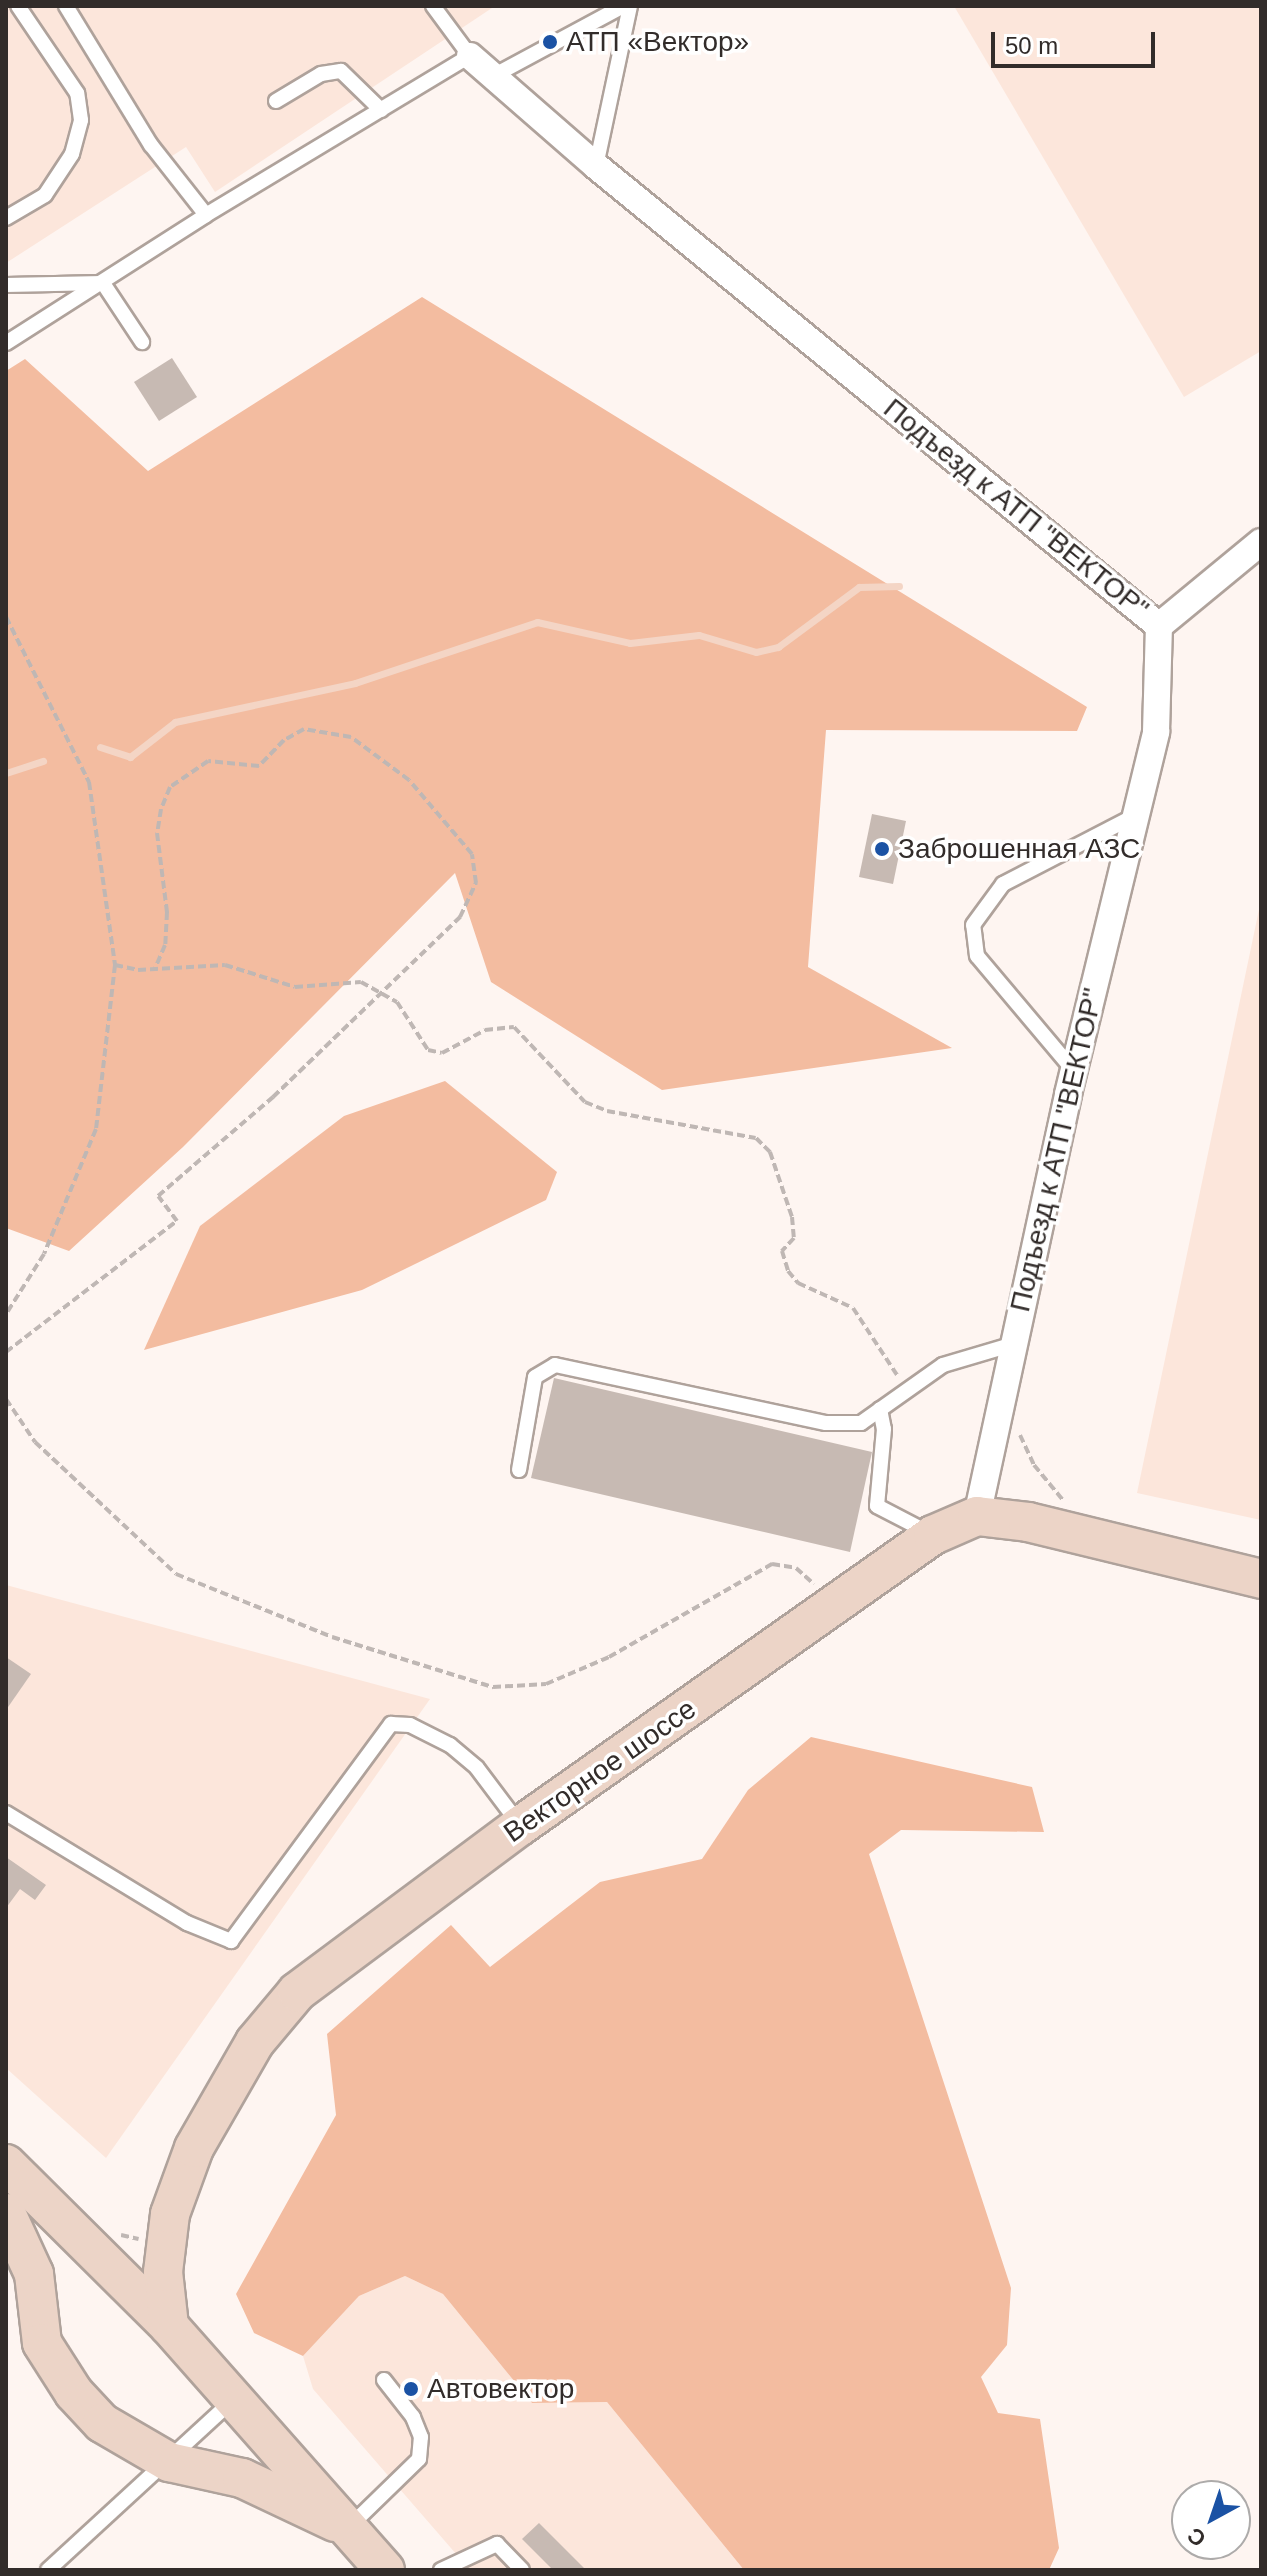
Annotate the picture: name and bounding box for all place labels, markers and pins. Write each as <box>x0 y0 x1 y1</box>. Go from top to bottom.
place label: АТП «Вектор» <box>566 25 749 59</box>
marker: АТП «Вектор» <box>541 33 559 51</box>
place label: Заброшенная АЗС <box>898 832 1140 866</box>
marker: Заброшенная АЗС <box>873 840 891 858</box>
place label: Автовектор <box>427 2372 574 2406</box>
marker: Автовектор <box>402 2380 420 2398</box>

